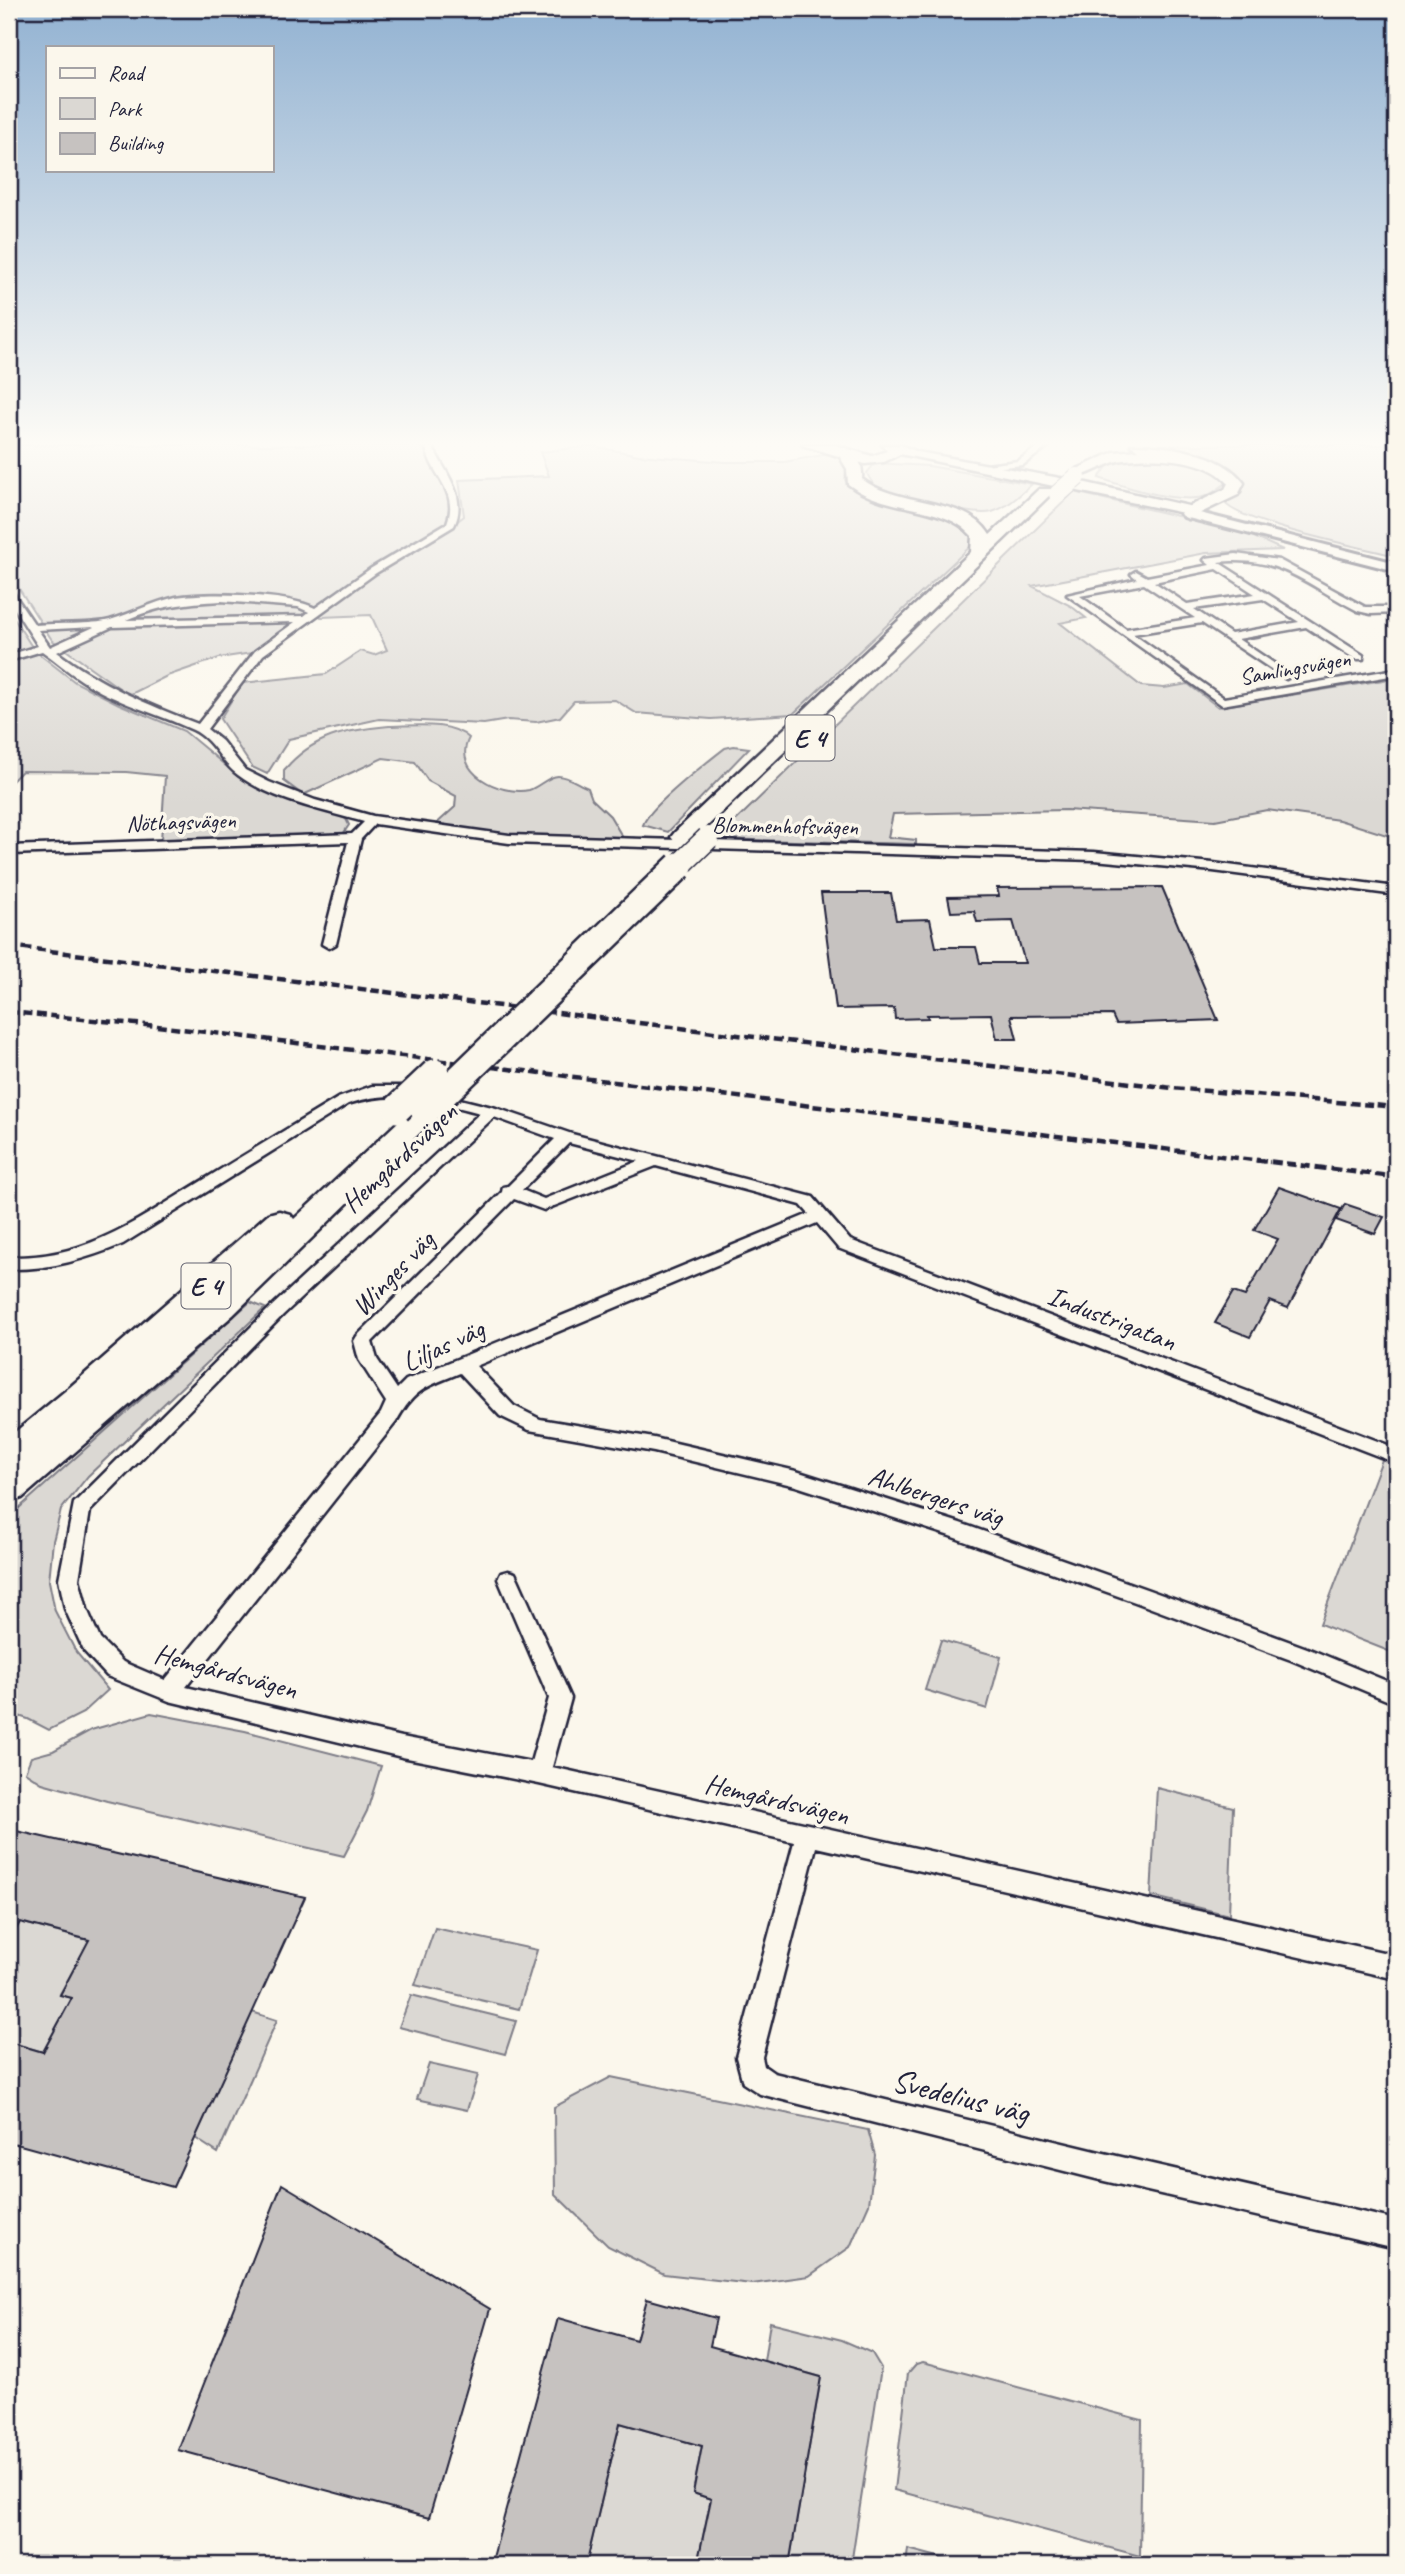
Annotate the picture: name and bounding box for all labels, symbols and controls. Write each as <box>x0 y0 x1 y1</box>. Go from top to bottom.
legend <box>46 46 273 172</box>
text: Road <box>108 60 147 86</box>
text: Park <box>108 96 143 122</box>
text: Building <box>108 130 165 156</box>
street label: Samlingsvägen <box>1237 644 1353 692</box>
road number: E 4 <box>786 716 834 760</box>
street label: Nöthagsvägen <box>126 806 237 838</box>
street label: Blommenhofsvägen <box>712 810 859 842</box>
street label: Hemgårdsvägen <box>333 1094 465 1220</box>
street label: Winges väg <box>344 1222 443 1323</box>
road number: E 4 <box>182 1264 230 1308</box>
street label: Industrigatan <box>1043 1278 1181 1359</box>
street label: Liljas väg <box>396 1310 491 1379</box>
street label: Ahlbergers väg <box>864 1458 1009 1535</box>
street label: Hemgårdsvägen <box>151 1635 302 1707</box>
street label: Hemgårdsvägen <box>702 1765 853 1833</box>
street label: Svedelius väg <box>888 2059 1035 2134</box>

